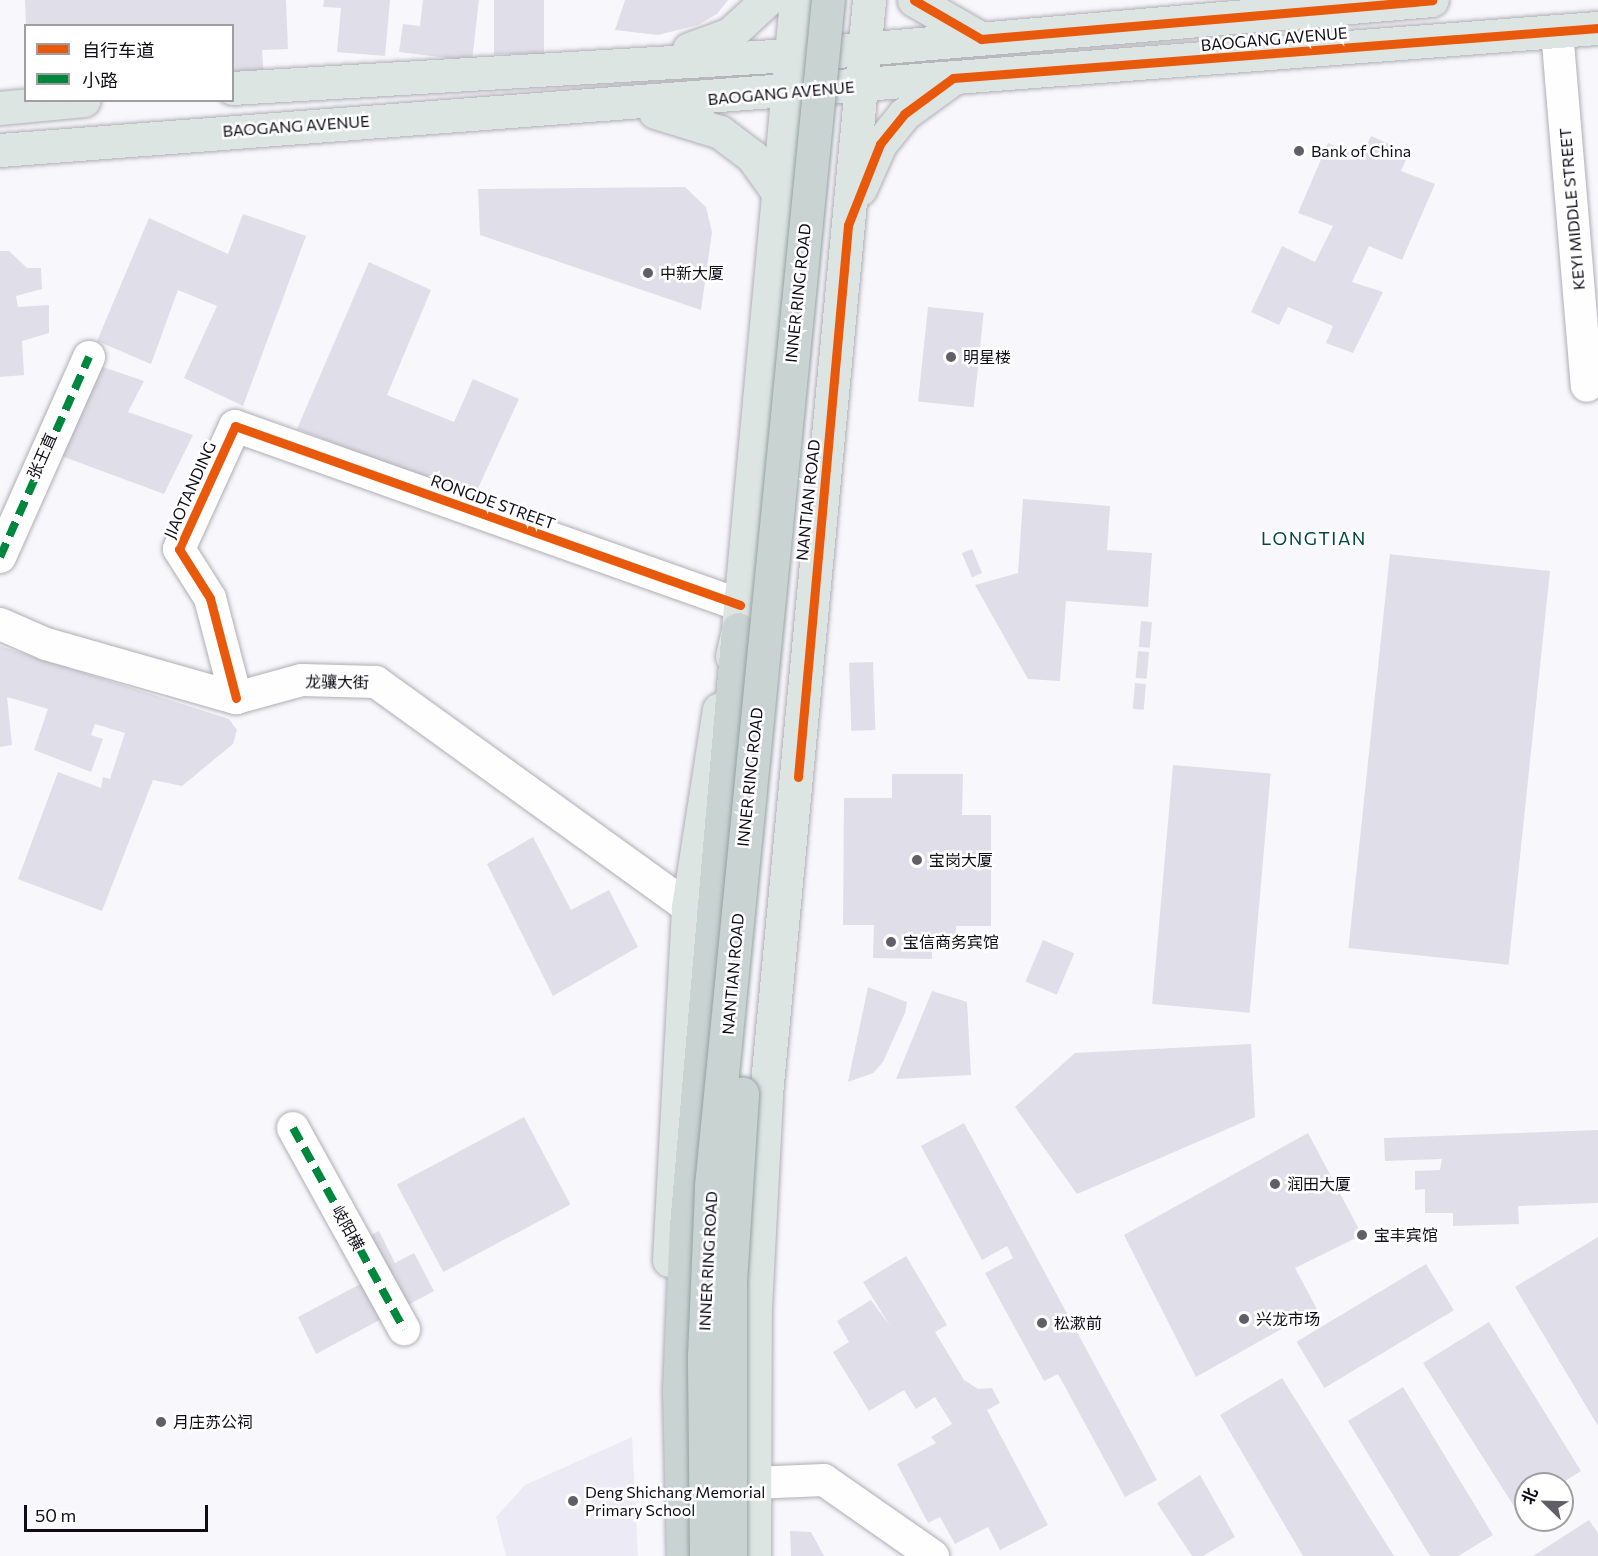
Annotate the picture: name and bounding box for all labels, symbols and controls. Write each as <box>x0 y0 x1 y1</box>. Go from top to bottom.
street label: BAOGANG AVENUE <box>1200 23 1348 55</box>
legend <box>24 24 234 102</box>
text: 自行车道 <box>82 39 154 61</box>
text: 小路 <box>82 69 118 91</box>
street label: BAOGANG AVENUE <box>707 77 855 109</box>
street label: BAOGANG AVENUE <box>222 111 370 141</box>
street label: KEYI MIDDLE STREET <box>1555 127 1589 291</box>
place label: Bank of China <box>1311 141 1411 161</box>
marker: Bank of China <box>1292 144 1306 158</box>
street label: INNER RING ROAD <box>781 222 815 364</box>
place label: 中新大厦 <box>660 263 724 283</box>
marker: 中新大厦 <box>641 266 655 280</box>
place label: 明星楼 <box>963 347 1011 367</box>
marker: 明星楼 <box>944 350 958 364</box>
street label: 张王直 <box>23 430 61 482</box>
street label: JIAOTANDING <box>160 438 220 542</box>
street label: NANTIAN ROAD <box>792 438 824 562</box>
street label: RONGDE STREET <box>428 471 558 533</box>
district label: LONGTIAN <box>1261 527 1367 549</box>
street label: 龙骧大街 <box>305 672 369 692</box>
street label: INNER RING ROAD <box>733 706 767 848</box>
place label: 宝岗大厦 <box>929 850 993 870</box>
marker: 宝岗大厦 <box>910 853 924 867</box>
street label: NANTIAN ROAD <box>718 912 748 1036</box>
place label: 宝信商务宾馆 <box>903 932 999 952</box>
marker: 宝信商务宾馆 <box>884 935 898 949</box>
place label: 润田大厦 <box>1287 1174 1351 1194</box>
marker: 润田大厦 <box>1268 1177 1282 1191</box>
street label: INNER RING ROAD <box>695 1191 721 1331</box>
street label: 岐阳横 <box>328 1202 368 1254</box>
place label: 宝丰宾馆 <box>1374 1225 1438 1245</box>
marker: 宝丰宾馆 <box>1355 1228 1369 1242</box>
place label: 兴龙市场 <box>1256 1309 1320 1329</box>
marker: 兴龙市场 <box>1237 1312 1251 1326</box>
place label: 松漱前 <box>1054 1313 1102 1333</box>
marker: 松漱前 <box>1035 1316 1049 1330</box>
place label: 月庄苏公祠 <box>173 1412 253 1432</box>
marker: 月庄苏公祠 <box>154 1415 168 1429</box>
north arrow <box>1514 1472 1574 1532</box>
place label: Deng Shichang Memorial Primary School <box>585 1482 765 1520</box>
text: 北 <box>1517 1484 1541 1507</box>
scale bar <box>27 1493 212 1531</box>
marker: Deng Shichang Memorial Primary School <box>566 1494 580 1508</box>
text: 50 m <box>35 1504 76 1526</box>

